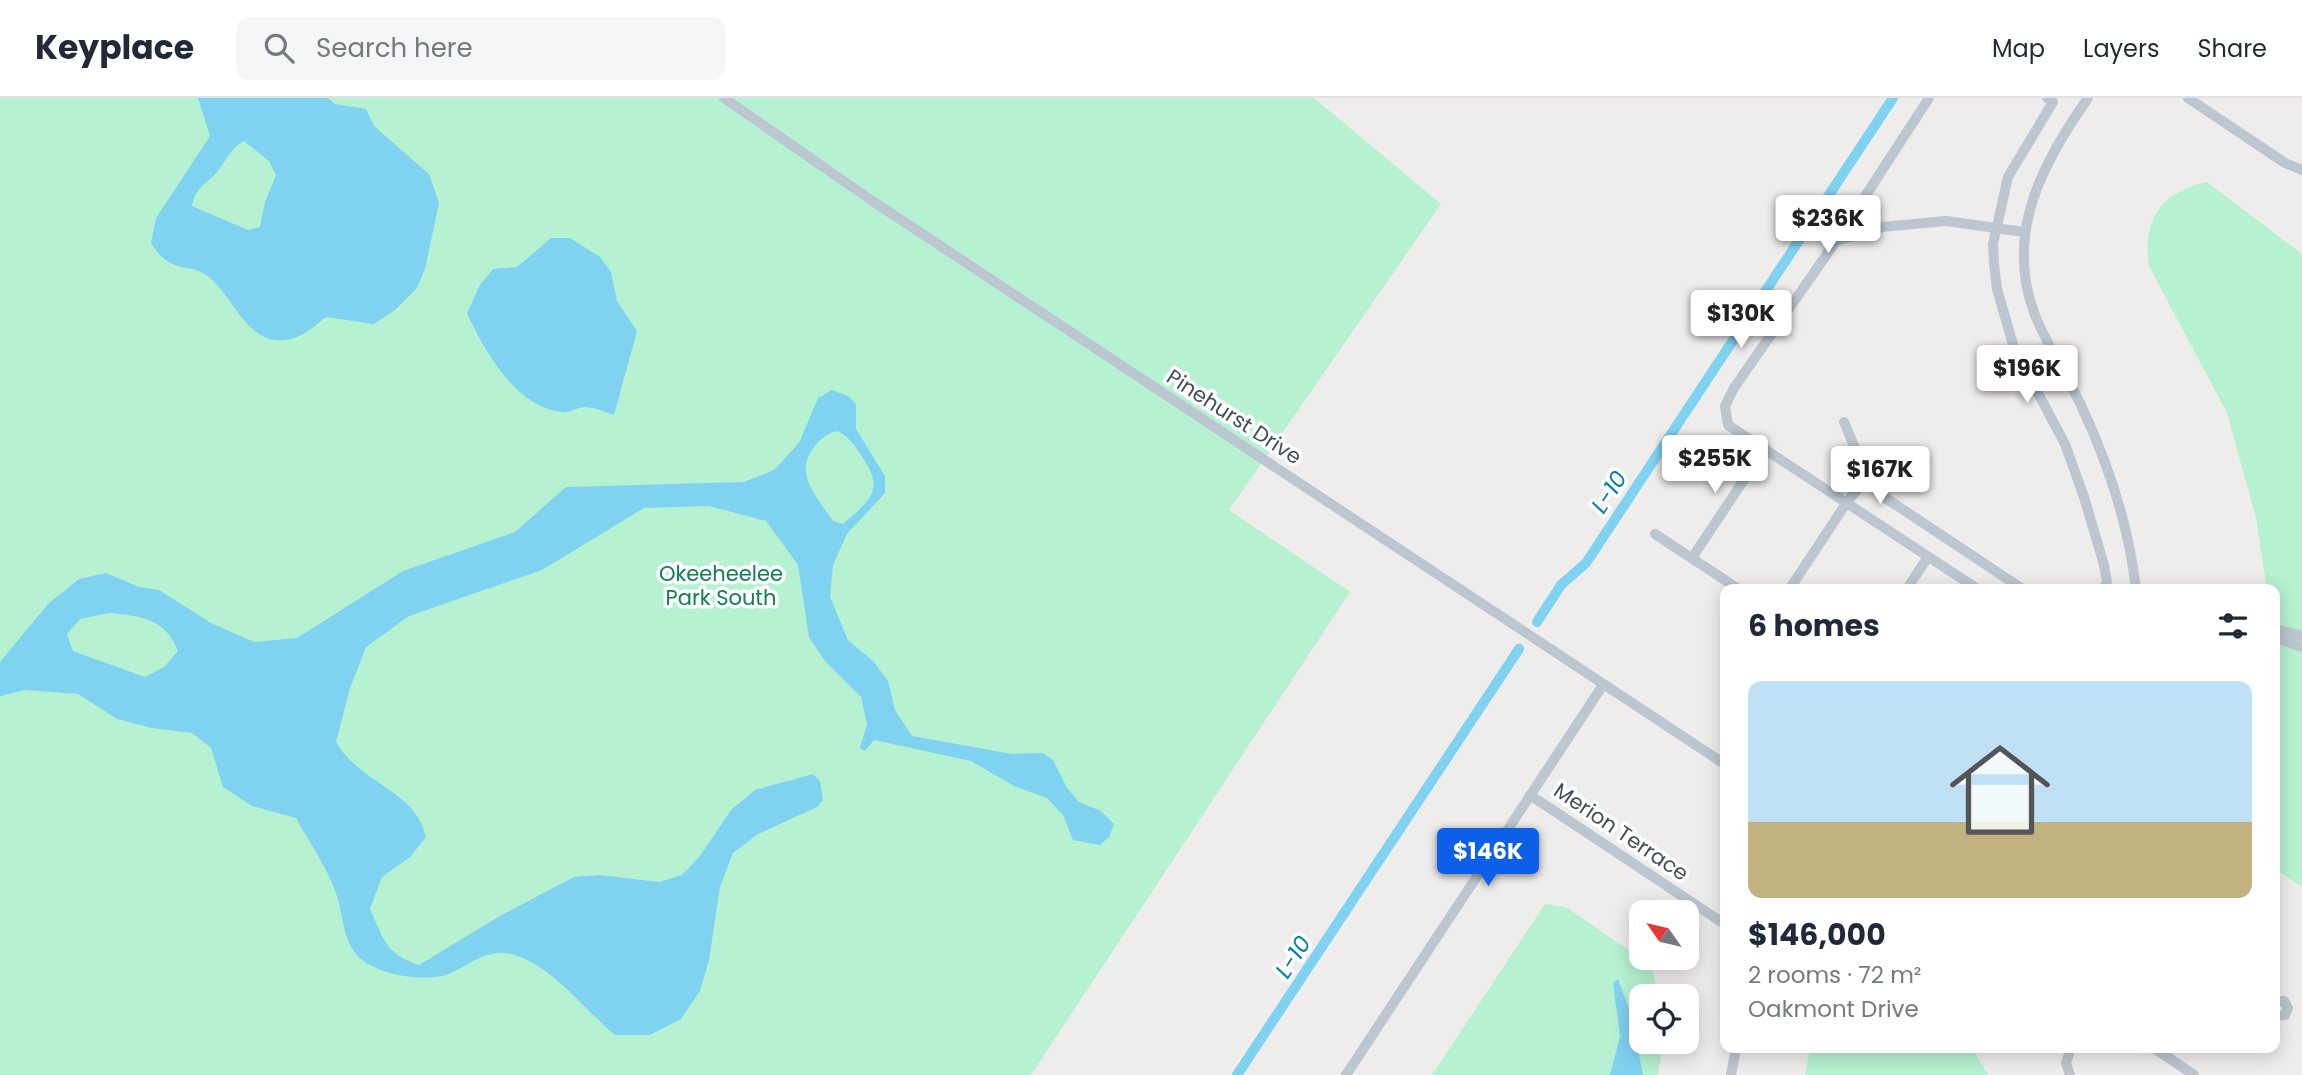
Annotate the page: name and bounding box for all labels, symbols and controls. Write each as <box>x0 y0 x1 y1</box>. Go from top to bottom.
search box <box>236 17 726 80</box>
text: Keyplace <box>35 24 194 71</box>
icon: search <box>260 29 298 67</box>
text: Search here <box>316 30 473 66</box>
text: Map <box>1992 32 2045 65</box>
text: Layers <box>2083 32 2159 65</box>
text: Share <box>2197 32 2267 65</box>
pin: $236K <box>1779 195 1877 255</box>
text: $236K <box>1792 202 1864 234</box>
pin: $130K <box>1692 290 1790 350</box>
text: $130K <box>1707 297 1775 329</box>
pin: $196K <box>1978 345 2076 405</box>
text: $196K <box>1993 352 2061 384</box>
street label: Pinehurst Drive <box>1161 362 1307 471</box>
pin: $255K <box>1666 436 1764 495</box>
text: $255K <box>1678 442 1752 474</box>
pin: $167K <box>1831 446 1929 506</box>
text: $167K <box>1847 453 1913 485</box>
water label: L-10 <box>1583 465 1635 519</box>
park label: Okeeheelee Park South <box>659 559 783 612</box>
text: 6 homes <box>1748 604 1880 647</box>
icon: filters <box>2214 607 2252 645</box>
icon: home <box>1937 727 2063 853</box>
street label: Merion Terrace <box>1548 776 1694 887</box>
pin: $146K <box>1439 828 1537 888</box>
text: $146K <box>1453 835 1523 867</box>
north arrow <box>1629 900 1699 970</box>
map controls <box>1629 900 1699 1054</box>
text: $146,000 <box>1748 913 1886 956</box>
water label: L-10 <box>1267 930 1319 984</box>
text: 2 rooms · 72 m² <box>1748 959 1921 991</box>
button: locate <box>1629 984 1699 1054</box>
text: Oakmont Drive <box>1748 993 1919 1025</box>

